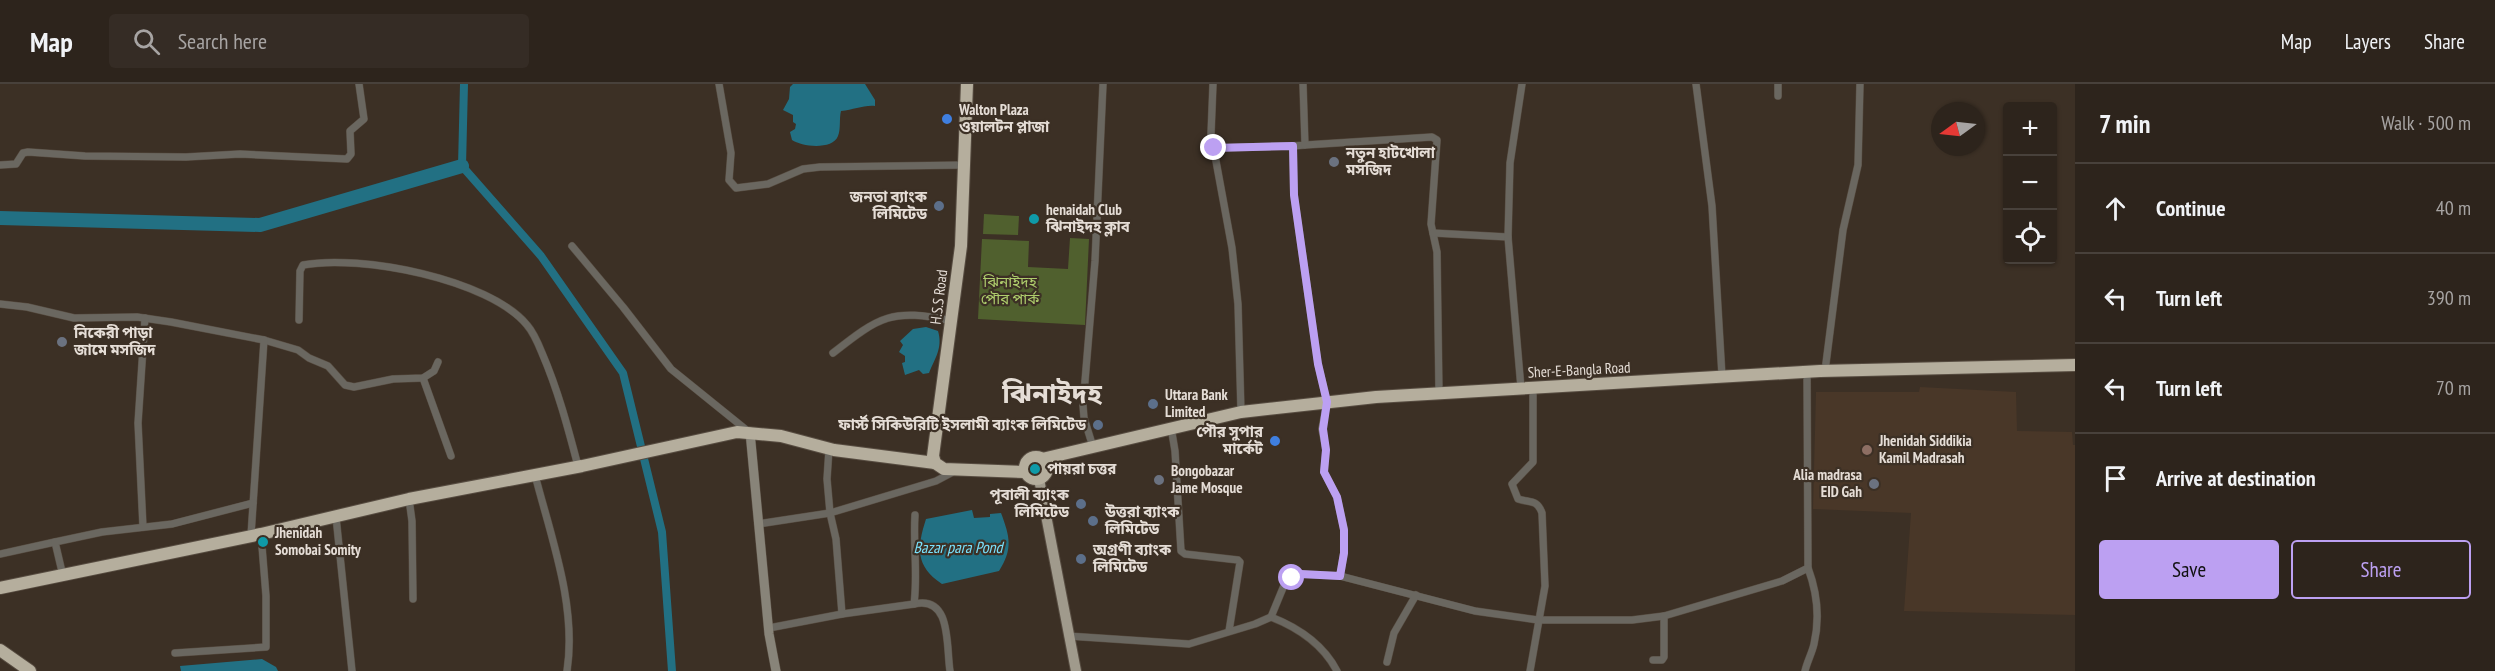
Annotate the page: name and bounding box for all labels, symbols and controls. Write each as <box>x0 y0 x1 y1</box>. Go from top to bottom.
search box <box>109 14 529 68</box>
text: Map <box>30 23 73 60</box>
icon: search <box>130 25 163 58</box>
text: Search here <box>178 27 267 55</box>
text: Map <box>2281 28 2312 55</box>
text: Layers <box>2345 28 2391 55</box>
text: Share <box>2424 28 2465 55</box>
place label: Walton Plaza ওয়ালটন প্লাজা <box>958 100 1050 136</box>
north arrow <box>1931 102 1985 156</box>
map controls <box>2003 102 2057 264</box>
button: + <box>2003 102 2057 156</box>
text: 7 min <box>2099 107 2150 140</box>
text: Walk · 500 m <box>2381 110 2471 136</box>
marker: Walton Plaza ওয়ালটন প্লাজা <box>940 112 954 126</box>
route end <box>1200 134 1226 160</box>
place label: নতুন হাটখোলা মসজিদ <box>1345 143 1436 179</box>
marker: নতুন হাটখোলা মসজিদ <box>1327 155 1341 169</box>
button: − <box>2003 156 2057 210</box>
place label: জনতা ব্যাংক লিমিটেড <box>849 187 928 223</box>
icon: ahead <box>2099 192 2132 225</box>
text: Continue <box>2156 194 2226 222</box>
text: 40 m <box>2436 195 2471 221</box>
marker: জনতা ব্যাংক লিমিটেড <box>932 199 946 213</box>
place label: henaidah Club ঝিনাইদহ ক্লাব <box>1045 200 1131 237</box>
button: locate <box>2003 210 2057 264</box>
marker: henaidah Club ঝিনাইদহ ক্লাব <box>1027 212 1041 226</box>
street label: H.S.S Road <box>926 268 951 325</box>
park label: ঝিনাইদহ পৌর পার্ক <box>981 272 1040 308</box>
icon: left <box>2099 282 2132 315</box>
text: Turn left <box>2156 284 2222 312</box>
text: 390 m <box>2427 285 2471 311</box>
place label: নিকেরী পাড়া জামে মসজিদ <box>73 323 156 359</box>
marker: নিকেরী পাড়া জামে মসজিদ <box>55 335 69 349</box>
street label: Sher-E-Bangla Road <box>1527 357 1631 382</box>
icon: left <box>2099 372 2132 405</box>
text: Turn left <box>2156 374 2222 402</box>
text: 70 m <box>2436 375 2471 401</box>
district label: ঝিনাইদহ <box>1001 376 1103 410</box>
place label: Uttara Bank Limited <box>1165 385 1229 421</box>
marker: Uttara Bank Limited <box>1146 397 1160 411</box>
place label: ফার্স্ট সিকিউরিটি ইসলামী ব্যাংক লিমিটেড <box>837 414 1086 434</box>
marker: ফার্স্ট সিকিউরিটি ইসলামী ব্যাংক লিমিটেড <box>1091 418 1105 432</box>
place label: পৌর সুপার মার্কেট <box>1196 422 1264 458</box>
place label: Jhenidah Siddikia Kamil Madrasah <box>1878 431 1972 467</box>
marker: পৌর সুপার মার্কেট <box>1268 434 1282 448</box>
marker: Jhenidah Siddikia Kamil Madrasah <box>1860 443 1874 457</box>
place label: পায়রা চত্তর <box>1047 459 1117 478</box>
place label: Bongobazar Jame Mosque <box>1170 461 1243 497</box>
marker: পায়রা চত্তর <box>1028 462 1042 476</box>
icon: arrive <box>2099 462 2132 495</box>
text: Arrive at destination <box>2156 464 2316 492</box>
place label: Alia madrasa EID Gah <box>1792 465 1862 501</box>
marker: Bongobazar Jame Mosque <box>1152 473 1166 487</box>
marker: Alia madrasa EID Gah <box>1867 477 1881 491</box>
place label: পূবালী ব্যাংক লিমিটেড <box>990 485 1070 521</box>
marker: পূবালী ব্যাংক লিমিটেড <box>1074 497 1088 511</box>
place label: উত্তরা ব্যাংক লিমিটেড <box>1104 502 1180 538</box>
marker: উত্তরা ব্যাংক লিমিটেড <box>1086 514 1100 528</box>
place label: Jhenidah Somobai Somity <box>274 523 362 559</box>
marker: Jhenidah Somobai Somity <box>256 535 270 549</box>
water label: Bazar para Pond <box>913 537 1005 557</box>
place label: অগ্রণী ব্যাংক লিমিটেড <box>1092 540 1172 576</box>
button: Save <box>2099 540 2279 599</box>
button: Share <box>2291 540 2471 599</box>
marker: অগ্রণী ব্যাংক লিমিটেড <box>1074 552 1088 566</box>
route start <box>1278 564 1304 590</box>

